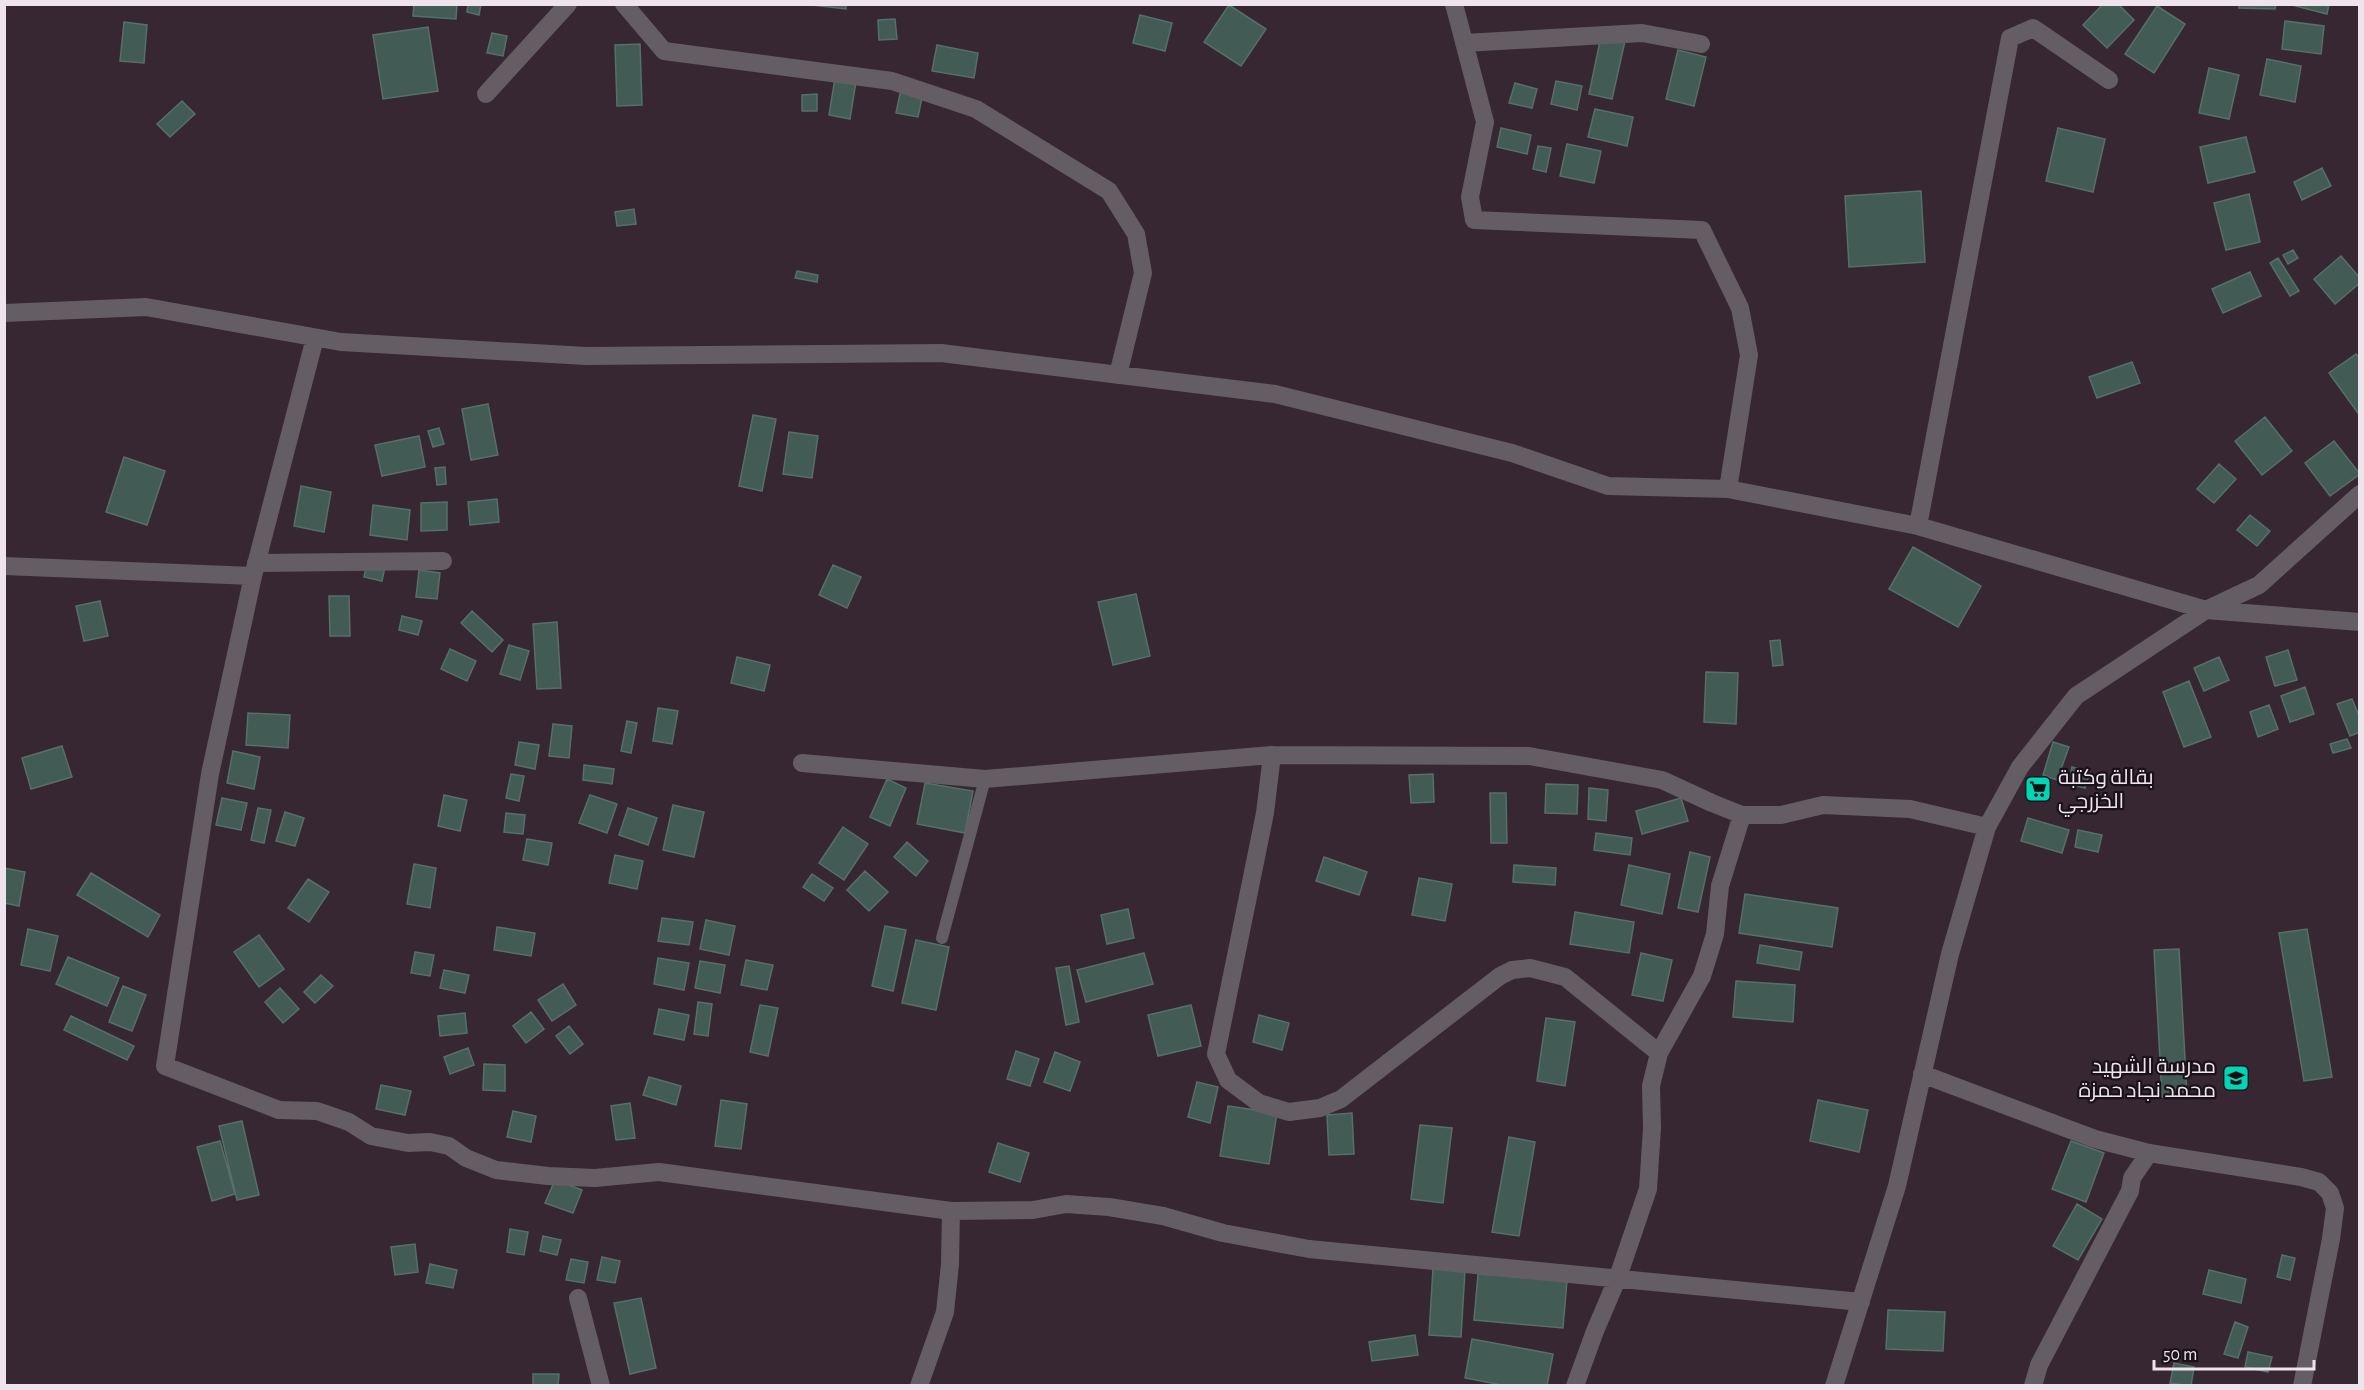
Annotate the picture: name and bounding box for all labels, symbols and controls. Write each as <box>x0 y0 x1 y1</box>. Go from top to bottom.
place label: بقالة وكتبة الخزرجي <box>2058 767 2154 817</box>
supermarket icon: بقالة وكتبة الخزرجي <box>2023 774 2053 804</box>
place label: مدرسة الشهيد محمد نجاد حمزة <box>2079 1056 2216 1102</box>
school or university icon: مدرسة الشهيد محمد نجاد حمزة <box>2221 1063 2251 1093</box>
scale bar <box>2154 1333 2314 1371</box>
text: 50 m <box>2163 1346 2197 1364</box>

